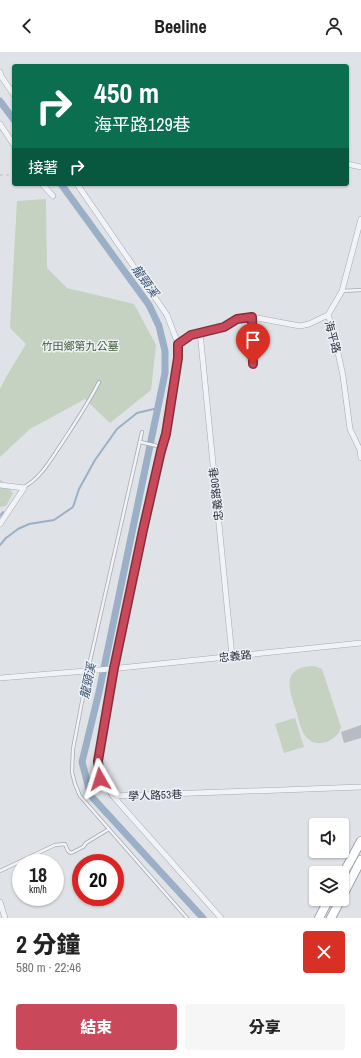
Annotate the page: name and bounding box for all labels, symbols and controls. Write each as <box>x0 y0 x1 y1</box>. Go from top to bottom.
text: Beeline <box>154 14 207 39</box>
icon: back <box>16 15 38 37</box>
icon: person <box>323 15 345 37</box>
text: 450 m <box>94 74 159 112</box>
icon: right <box>28 80 80 132</box>
text: 海平路129巷 <box>94 112 191 137</box>
icon: right <box>66 156 88 178</box>
text: 接著 <box>28 157 58 178</box>
water label: 龍頸溪 <box>128 262 163 302</box>
street label: 海平路 <box>322 319 344 355</box>
pin <box>236 323 270 364</box>
icon: arrive <box>242 329 264 351</box>
park label: 竹田鄉第九公墓 <box>42 339 119 353</box>
street label: 忠義路80巷 <box>206 466 226 522</box>
street label: 忠義路 <box>218 647 252 665</box>
water label: 龍頸溪 <box>76 660 100 700</box>
position arrow <box>79 758 121 800</box>
street label: 學人路53巷 <box>128 787 182 803</box>
map controls <box>309 818 349 906</box>
button: sound <box>309 818 349 858</box>
speed limit sign: 20 <box>72 854 124 906</box>
text: 18 <box>29 861 47 888</box>
button: layers <box>309 866 349 906</box>
text: km/h <box>29 883 47 896</box>
text: 2 分鐘 <box>16 928 80 960</box>
button: close <box>303 931 345 973</box>
text: 580 m · 22:46 <box>16 959 81 976</box>
button: 結束 <box>16 1004 177 1050</box>
button: 分享 <box>185 1004 345 1050</box>

